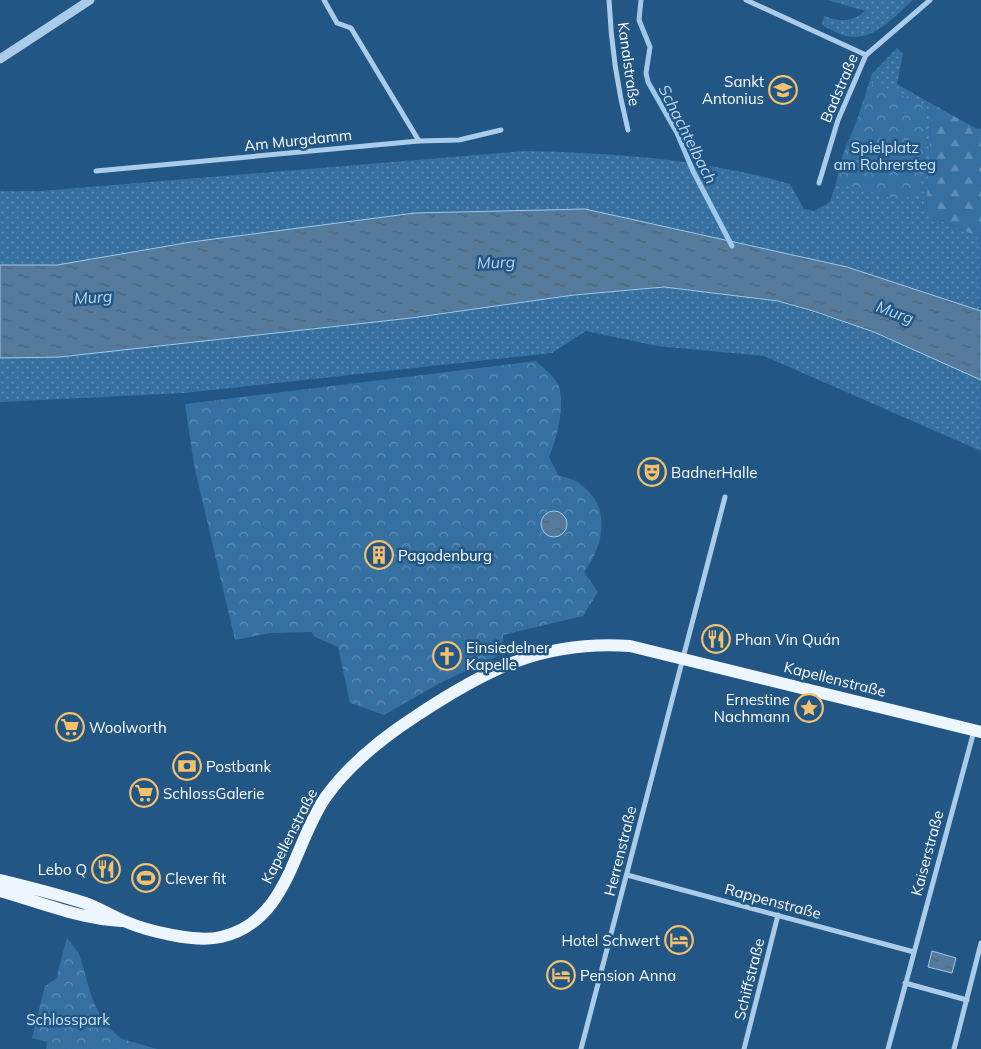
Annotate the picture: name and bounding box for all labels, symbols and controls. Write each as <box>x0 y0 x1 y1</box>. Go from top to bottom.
street label: Kanalstraße <box>614 21 644 107</box>
street label: Badstraße <box>816 51 862 125</box>
place label: Sankt Antonius <box>702 72 764 108</box>
school or university icon: Sankt Antonius <box>768 75 798 105</box>
water label: Schachtelbach <box>654 81 722 187</box>
street label: Am Murgdamm <box>243 125 353 155</box>
park label: Spielplatz am Rohrersteg <box>834 138 936 174</box>
water label: Murg <box>476 251 516 273</box>
water label: Murg <box>73 286 113 308</box>
water label: Murg <box>874 296 917 328</box>
theatre icon: BadnerHalle <box>637 457 667 487</box>
place label: BadnerHalle <box>671 463 757 482</box>
building icon: Pagodenburg <box>364 540 394 570</box>
place label: Pagodenburg <box>398 546 492 565</box>
restaurant icon: Phan Vin Quán <box>701 624 731 654</box>
place label: Phan Vin Quán <box>735 630 840 649</box>
place label: Einsiedelner Kapelle <box>466 638 550 674</box>
church icon: Einsiedelner Kapelle <box>432 641 462 671</box>
street label: Kapellenstraße <box>782 657 888 701</box>
place label: Ernestine Nachmann <box>714 690 790 726</box>
place icon: Ernestine Nachmann <box>794 693 824 723</box>
supermarket icon: Woolworth <box>55 712 85 742</box>
place label: Woolworth <box>89 718 167 737</box>
bank icon: Postbank <box>172 751 202 781</box>
place label: Postbank <box>206 757 271 776</box>
supermarket icon: SchlossGalerie <box>129 778 159 808</box>
place label: SchlossGalerie <box>163 784 264 803</box>
street label: Kapellenstraße <box>257 785 321 887</box>
street label: Herrenstraße <box>600 804 640 898</box>
street label: Kaiserstraße <box>906 808 948 898</box>
restaurant icon: Lebo Q <box>91 854 121 884</box>
place label: Lebo Q <box>38 860 87 879</box>
sports icon: Clever fit <box>131 863 161 893</box>
place label: Clever fit <box>165 869 226 888</box>
street label: Rappenstraße <box>723 879 823 923</box>
hotel icon: Hotel Schwert <box>664 925 694 955</box>
place label: Hotel Schwert <box>562 931 660 950</box>
street label: Schiffstraße <box>730 936 768 1022</box>
hotel icon: Pension Anna <box>546 960 576 990</box>
place label: Pension Anna <box>580 966 676 985</box>
park label: Schlosspark <box>26 1010 110 1029</box>

